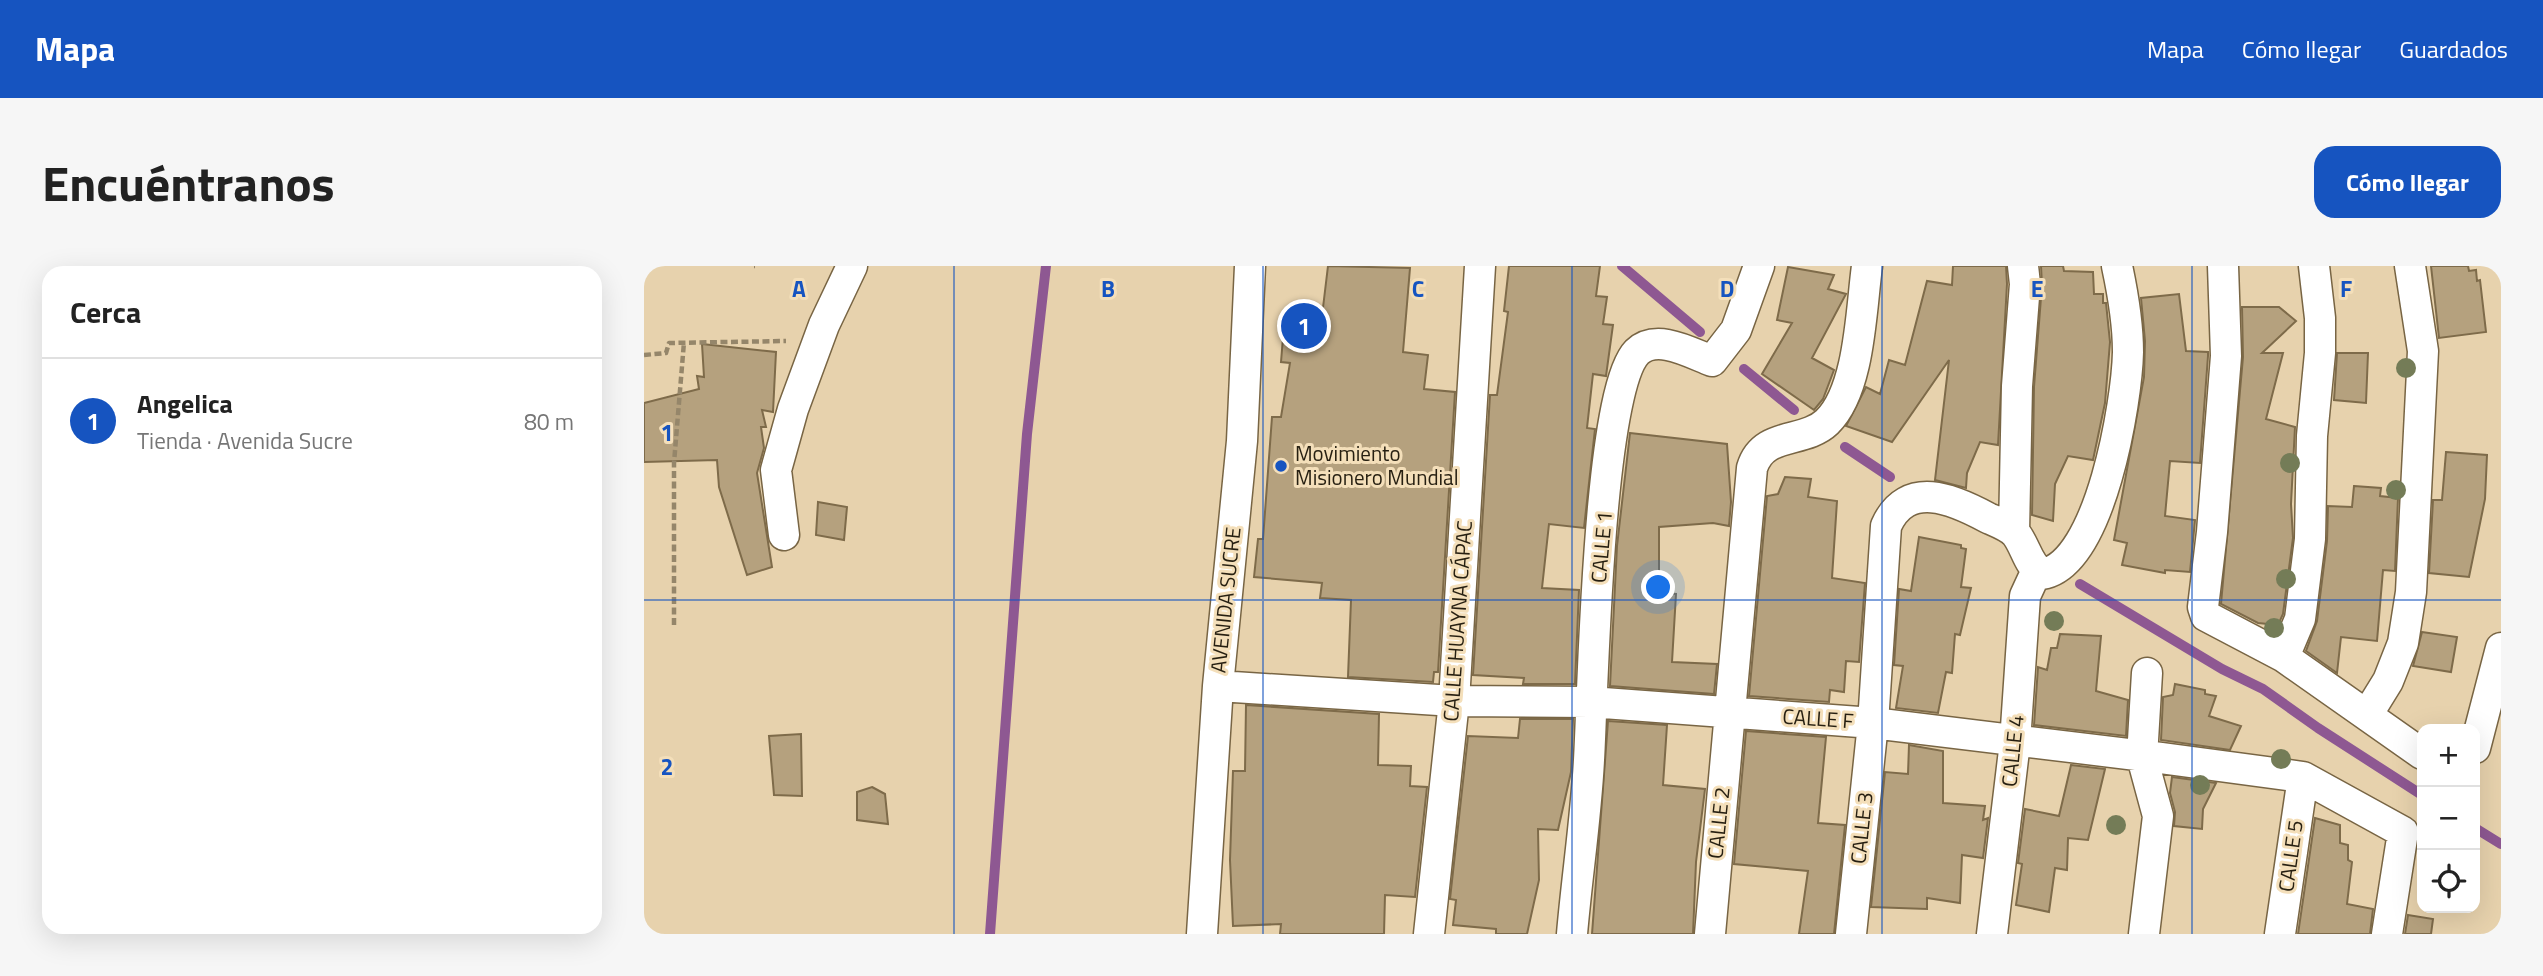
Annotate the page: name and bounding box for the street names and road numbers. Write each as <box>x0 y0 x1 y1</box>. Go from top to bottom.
street label: CALLE 1 <box>1582 510 1620 584</box>
street label: CALLE HUAYNA CÁPAC <box>1434 519 1480 723</box>
street label: AVENIDA SUCRE <box>1201 525 1249 674</box>
street label: CALLE F <box>1781 700 1855 736</box>
street label: CALLE 4 <box>1992 713 2032 788</box>
street label: CALLE 2 <box>1698 785 1738 860</box>
street label: CALLE 3 <box>1841 790 1881 865</box>
street label: CALLE 5 <box>2269 818 2311 894</box>

